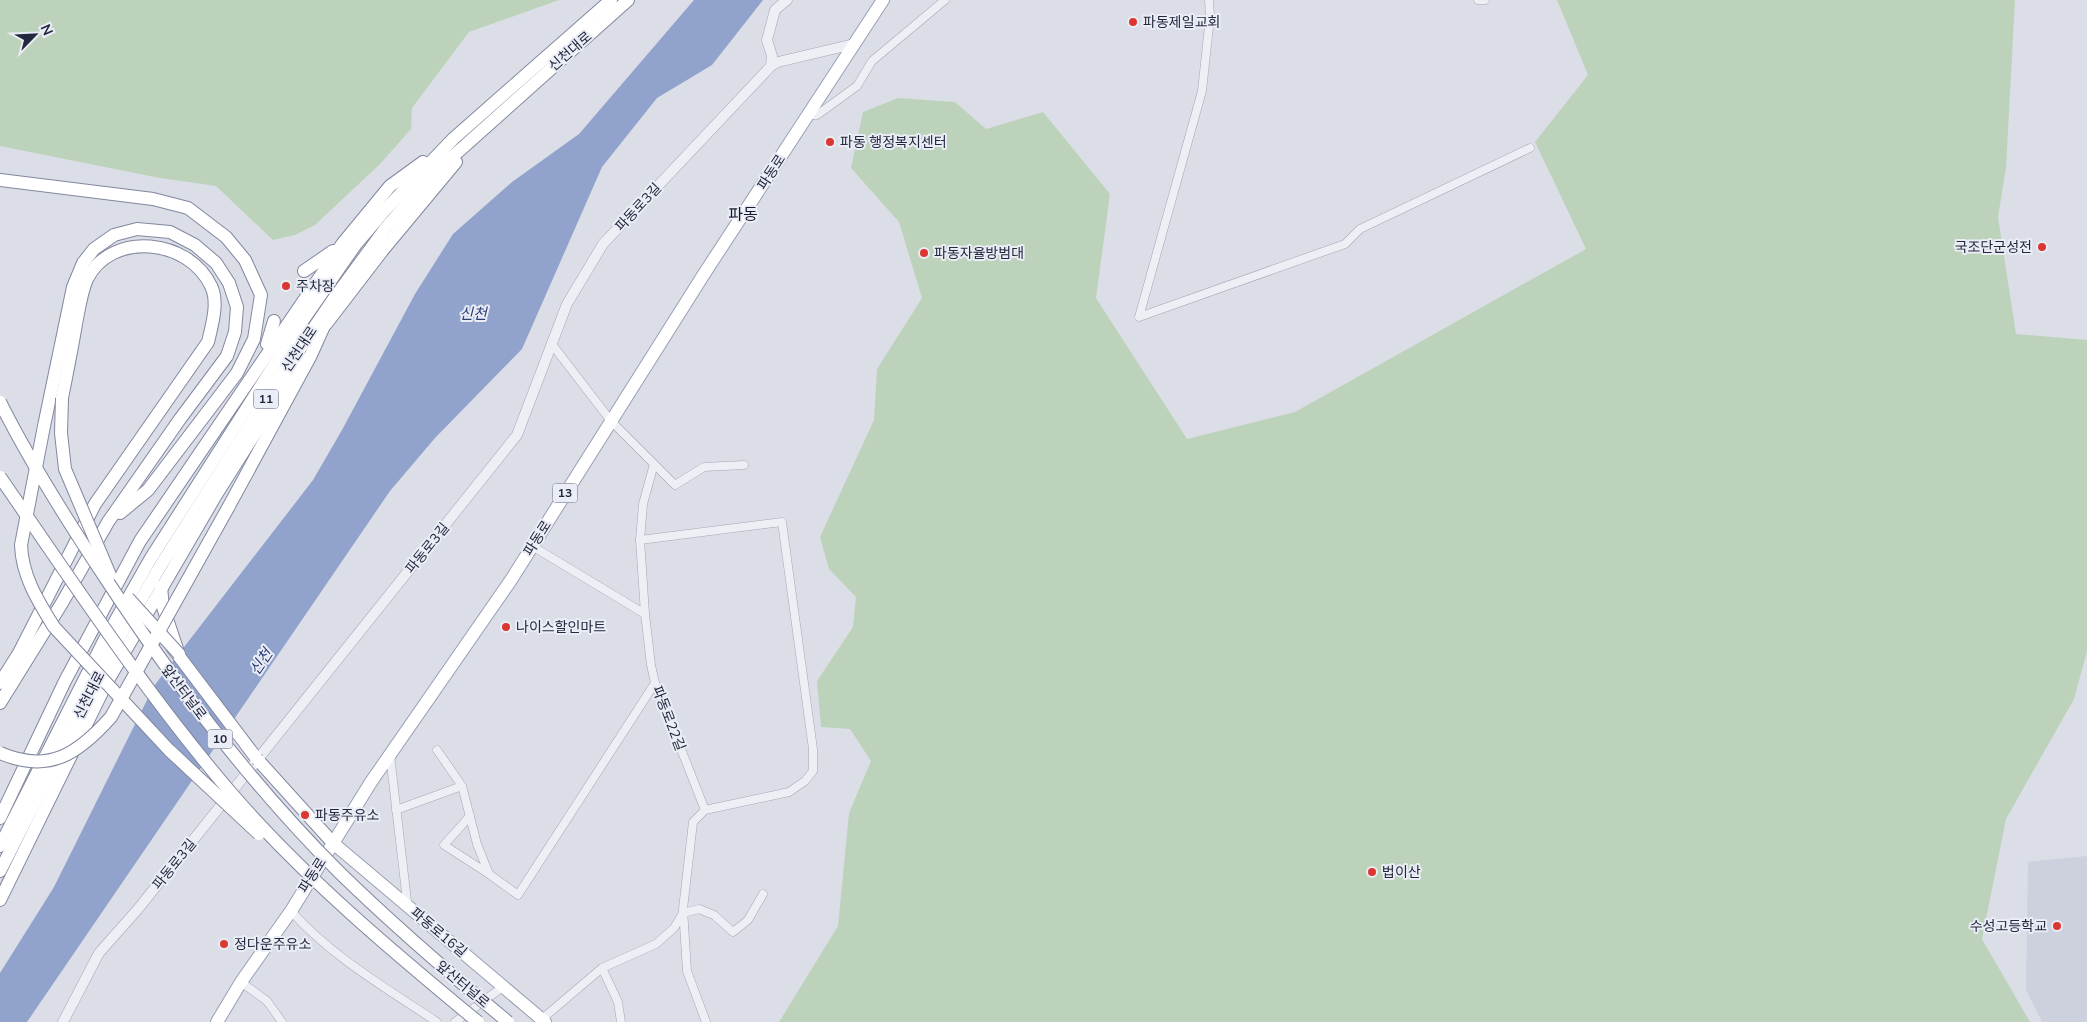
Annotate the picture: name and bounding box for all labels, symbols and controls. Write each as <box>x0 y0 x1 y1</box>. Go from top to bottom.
north arrow <box>10 10 60 60</box>
place label: 파동제일교회 <box>1143 13 1220 32</box>
marker: 파동제일교회 <box>1127 16 1139 28</box>
text: N <box>36 21 57 39</box>
street label: 신천대로 <box>545 27 596 75</box>
place label: 파동 행정복지센터 <box>840 133 947 152</box>
marker: 파동 행정복지센터 <box>824 136 836 148</box>
street label: 파동로 <box>753 151 790 194</box>
street label: 파동로3길 <box>611 179 666 236</box>
district label: 파동 <box>728 204 758 226</box>
place label: 국조단군성전 <box>1955 238 2032 257</box>
marker: 국조단군성전 <box>2036 241 2048 253</box>
place label: 파동자율방범대 <box>934 244 1024 263</box>
marker: 파동자율방범대 <box>918 247 930 259</box>
place label: 주차장 <box>296 277 335 296</box>
marker: 주차장 <box>280 280 292 292</box>
water label: 신천 <box>459 304 489 324</box>
street label: 신천대로 <box>277 323 322 376</box>
road number: 11 <box>254 389 278 408</box>
road number: 13 <box>552 483 578 502</box>
street label: 파동로 <box>519 517 556 560</box>
street label: 파동로3길 <box>401 519 454 578</box>
place label: 나이스할인마트 <box>516 618 606 637</box>
marker: 나이스할인마트 <box>500 621 512 633</box>
water label: 신천 <box>245 643 278 679</box>
street label: 앞산터널로 <box>157 661 211 724</box>
street label: 신천대로 <box>69 668 110 722</box>
street label: 파동로22길 <box>647 683 690 753</box>
road number: 10 <box>208 730 232 749</box>
place label: 파동주유소 <box>315 806 380 825</box>
marker: 파동주유소 <box>299 809 311 821</box>
street label: 파동로3길 <box>148 835 201 894</box>
street label: 파동로 <box>294 854 331 897</box>
place label: 법이산 <box>1382 863 1421 882</box>
marker: 법이산 <box>1366 866 1378 878</box>
street label: 파동로16길 <box>406 903 471 962</box>
place label: 수성고등학교 <box>1970 917 2047 936</box>
marker: 수성고등학교 <box>2051 920 2063 932</box>
place label: 정다운주유소 <box>234 935 311 954</box>
marker: 정다운주유소 <box>218 938 230 950</box>
street label: 앞산터널로 <box>432 956 494 1012</box>

